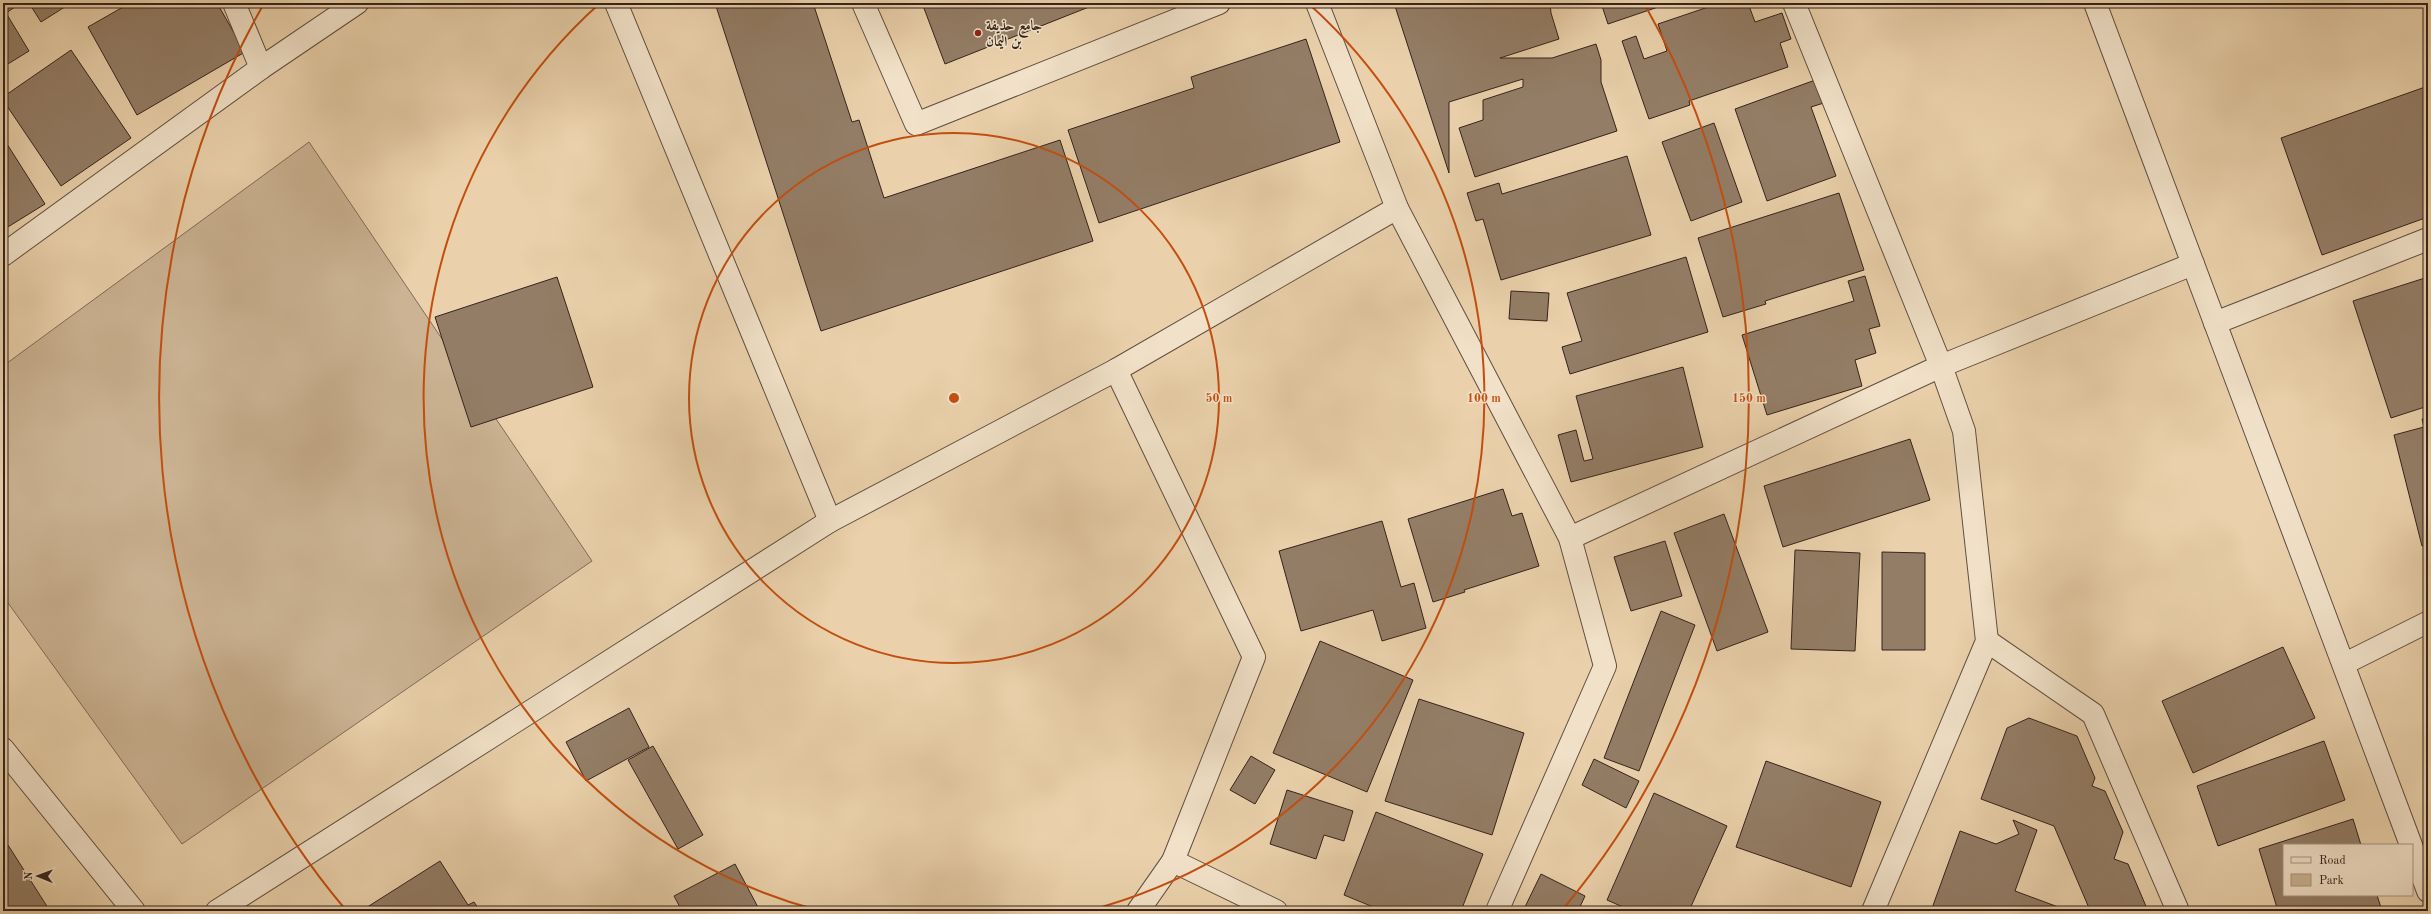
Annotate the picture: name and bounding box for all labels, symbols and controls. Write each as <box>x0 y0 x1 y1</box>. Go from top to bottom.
place label: جامع حذيفة بن اليمان <box>986 19 1043 50</box>
marker: جامع حذيفة بن اليمان <box>973 28 983 38</box>
centre of rings <box>947 391 961 405</box>
text: 50 m <box>1206 392 1233 405</box>
text: 150 m <box>1732 392 1766 405</box>
text: 100 m <box>1467 393 1501 405</box>
legend <box>2283 844 2413 896</box>
text: Road <box>2319 855 2346 867</box>
north arrow <box>18 856 58 896</box>
text: N <box>24 871 35 880</box>
text: Park <box>2319 875 2344 887</box>

